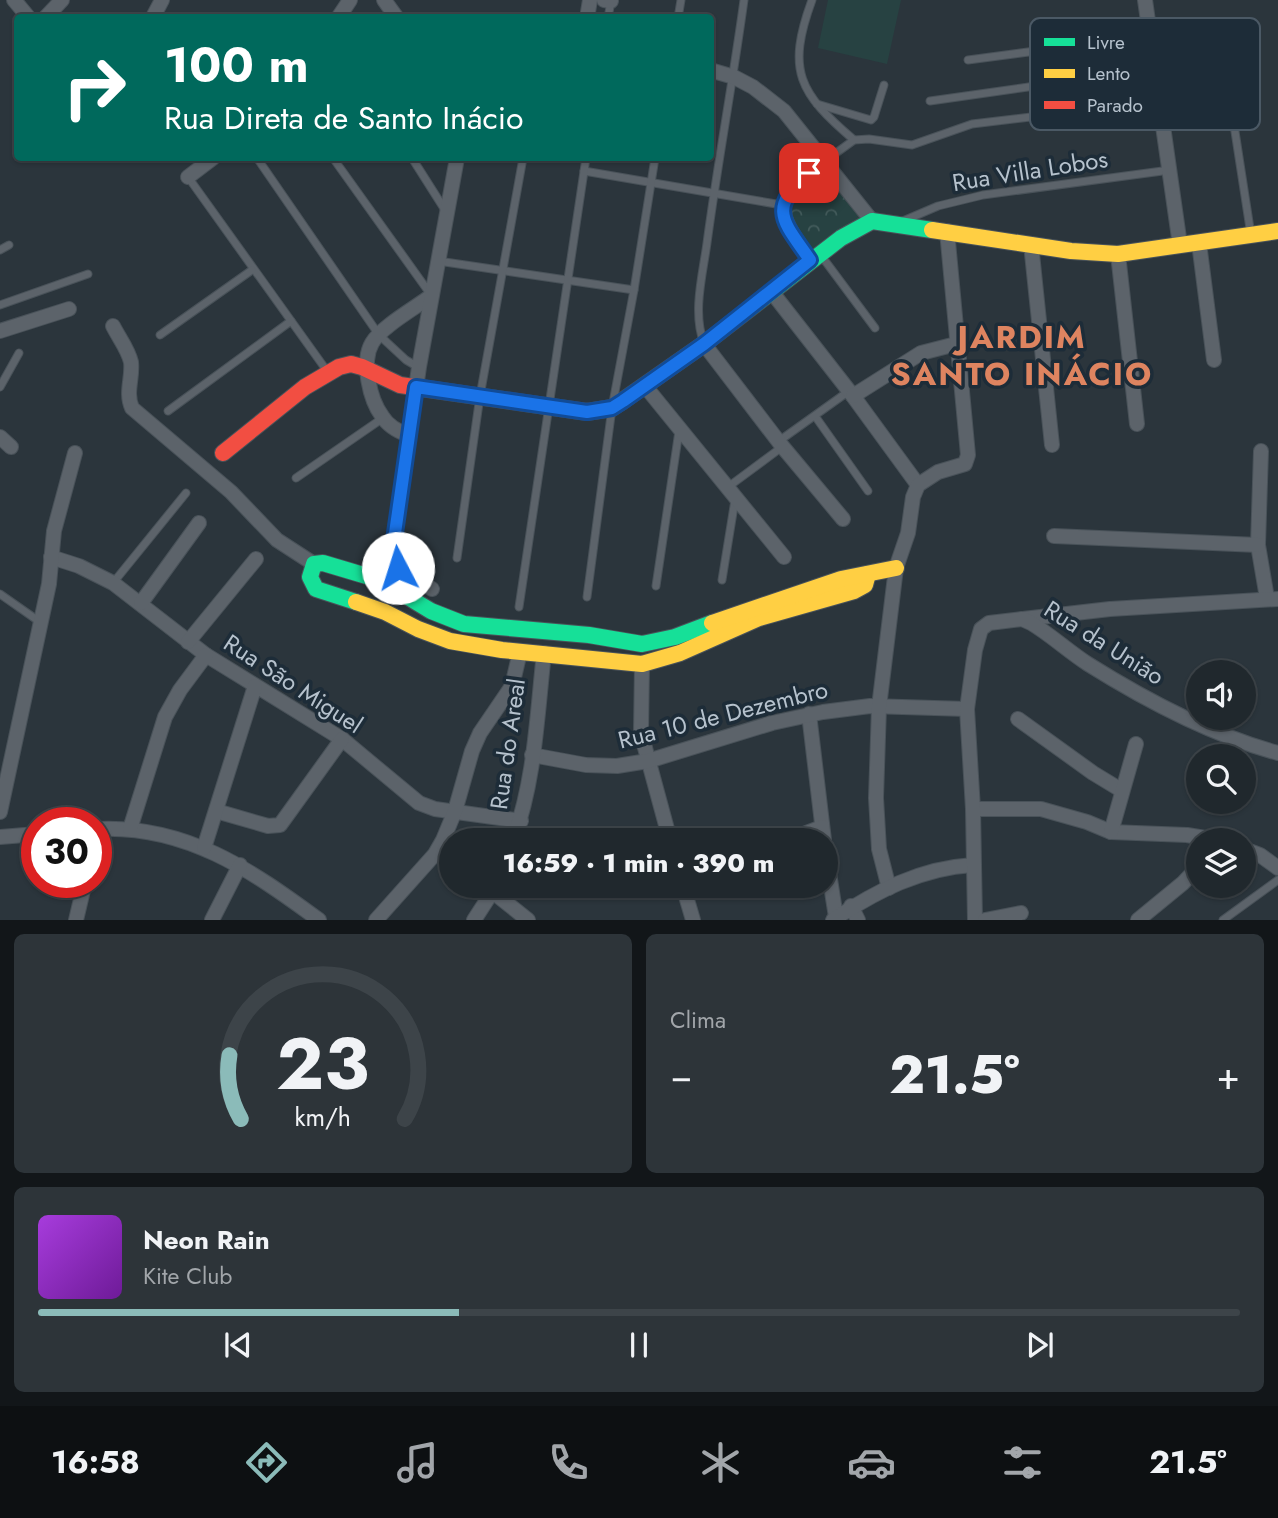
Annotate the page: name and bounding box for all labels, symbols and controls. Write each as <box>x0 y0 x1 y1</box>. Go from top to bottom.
legend <box>1030 18 1260 130</box>
text: Livre <box>1087 29 1125 56</box>
text: 100 m <box>164 30 309 100</box>
icon: right <box>49 42 140 133</box>
text: Lento <box>1087 60 1130 87</box>
text: Parado <box>1087 92 1143 119</box>
text: Rua Direta de Santo Inácio <box>164 95 524 141</box>
street label: Rua Villa Lobos <box>950 141 1110 200</box>
pin <box>779 143 839 203</box>
icon: arrive <box>790 154 828 192</box>
district label: JARDIM SANTO INÁCIO <box>891 314 1153 397</box>
position arrow <box>361 531 435 605</box>
street label: Rua da União <box>1037 592 1171 693</box>
street label: Rua São Miguel <box>217 625 370 742</box>
map controls <box>1186 660 1256 898</box>
button: sound <box>1186 660 1256 730</box>
street label: Rua 10 de Dezembro <box>614 672 832 758</box>
street label: Rua do Areal <box>481 676 534 812</box>
button: search <box>1186 744 1256 814</box>
speed limit sign: 30 <box>21 807 112 898</box>
button: layers <box>1186 828 1256 898</box>
text: 16:59 · 1 min · 390 m <box>503 844 774 882</box>
text: Clima <box>670 1003 726 1037</box>
text: 23 <box>277 1012 369 1117</box>
text: 21.5° <box>889 1037 1020 1113</box>
text: − <box>670 1048 692 1103</box>
text: + <box>1217 1048 1240 1103</box>
text: km/h <box>295 1099 351 1135</box>
text: Neon Rain <box>143 1221 270 1259</box>
text: Kite Club <box>143 1259 232 1293</box>
icon: previous <box>219 1326 257 1364</box>
icon: pause <box>620 1326 658 1364</box>
icon: next <box>1021 1326 1059 1364</box>
icon: directions <box>242 1438 291 1487</box>
icon: music <box>393 1438 442 1487</box>
icon: phone <box>544 1438 593 1487</box>
icon: climate <box>696 1438 745 1487</box>
icon: car <box>847 1438 896 1487</box>
icon: filters <box>998 1438 1047 1487</box>
text: 16:58 <box>51 1439 140 1485</box>
text: 21.5° <box>1149 1439 1227 1485</box>

